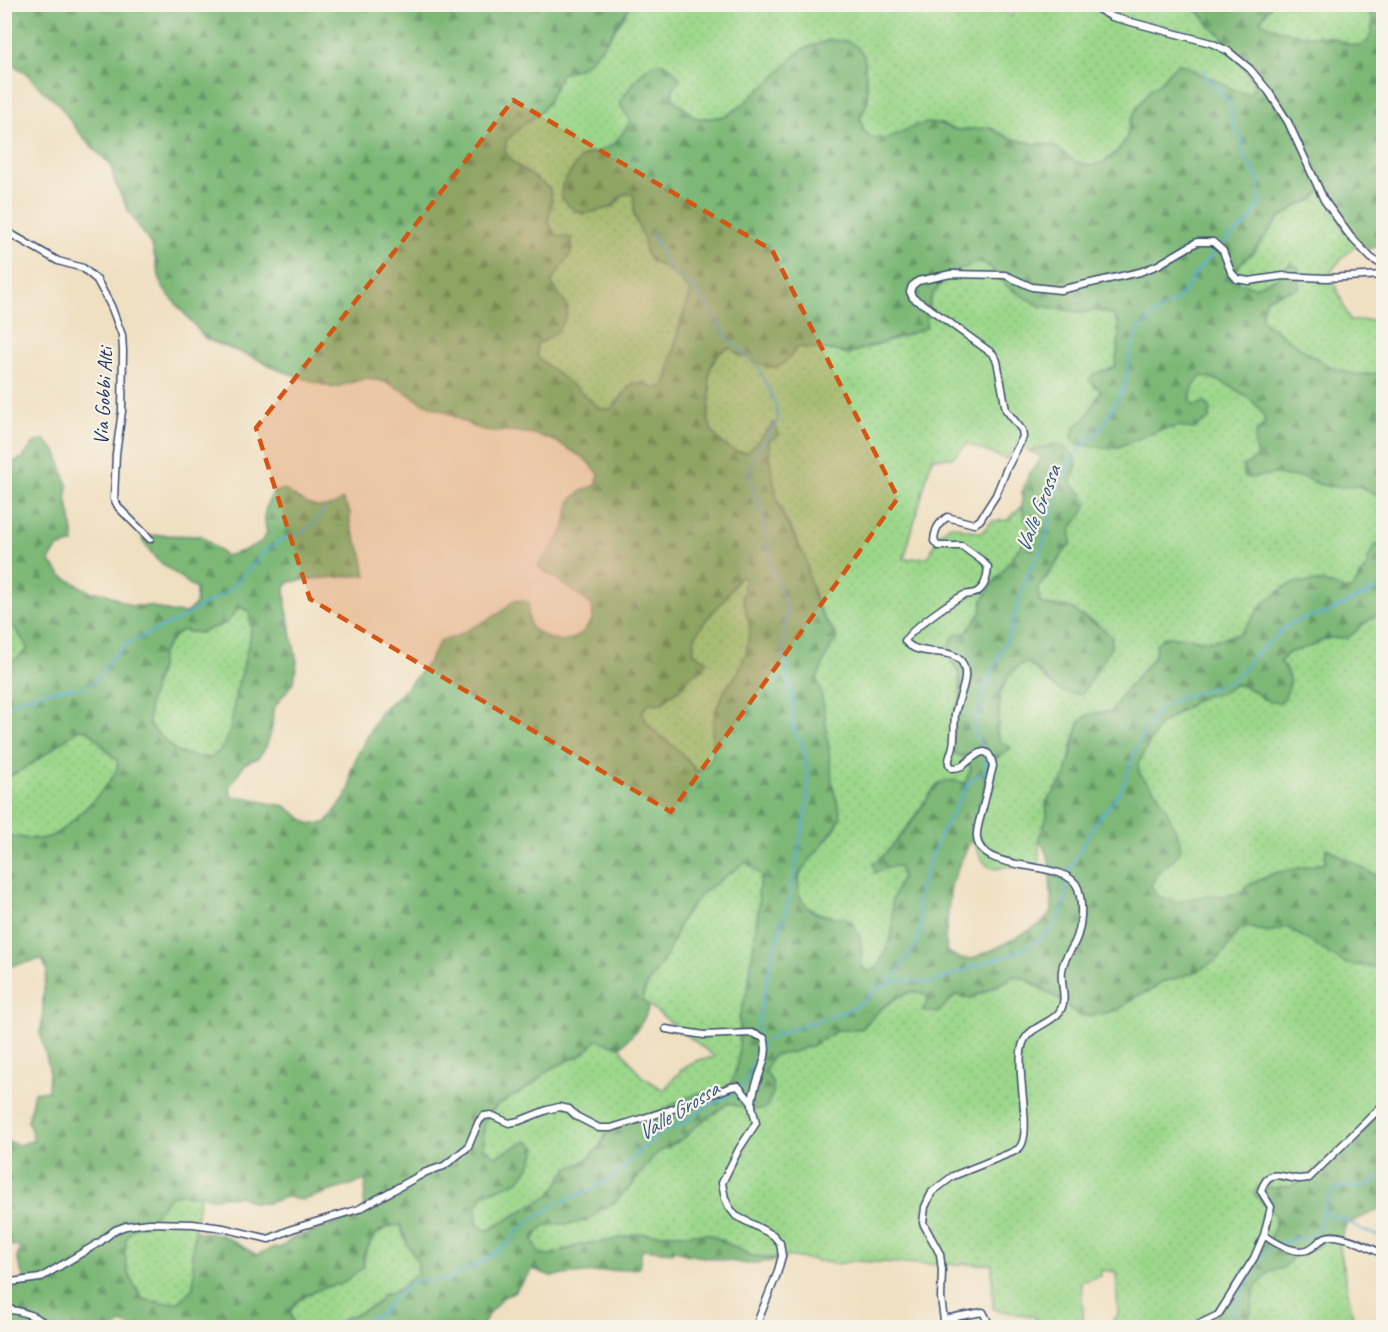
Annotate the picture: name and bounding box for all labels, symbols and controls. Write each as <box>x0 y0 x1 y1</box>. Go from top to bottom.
street label: Via Gobbi Alti <box>87 343 119 446</box>
water label: Valle Grossa <box>1009 460 1068 556</box>
water label: Valle Grossa <box>632 1074 726 1147</box>

